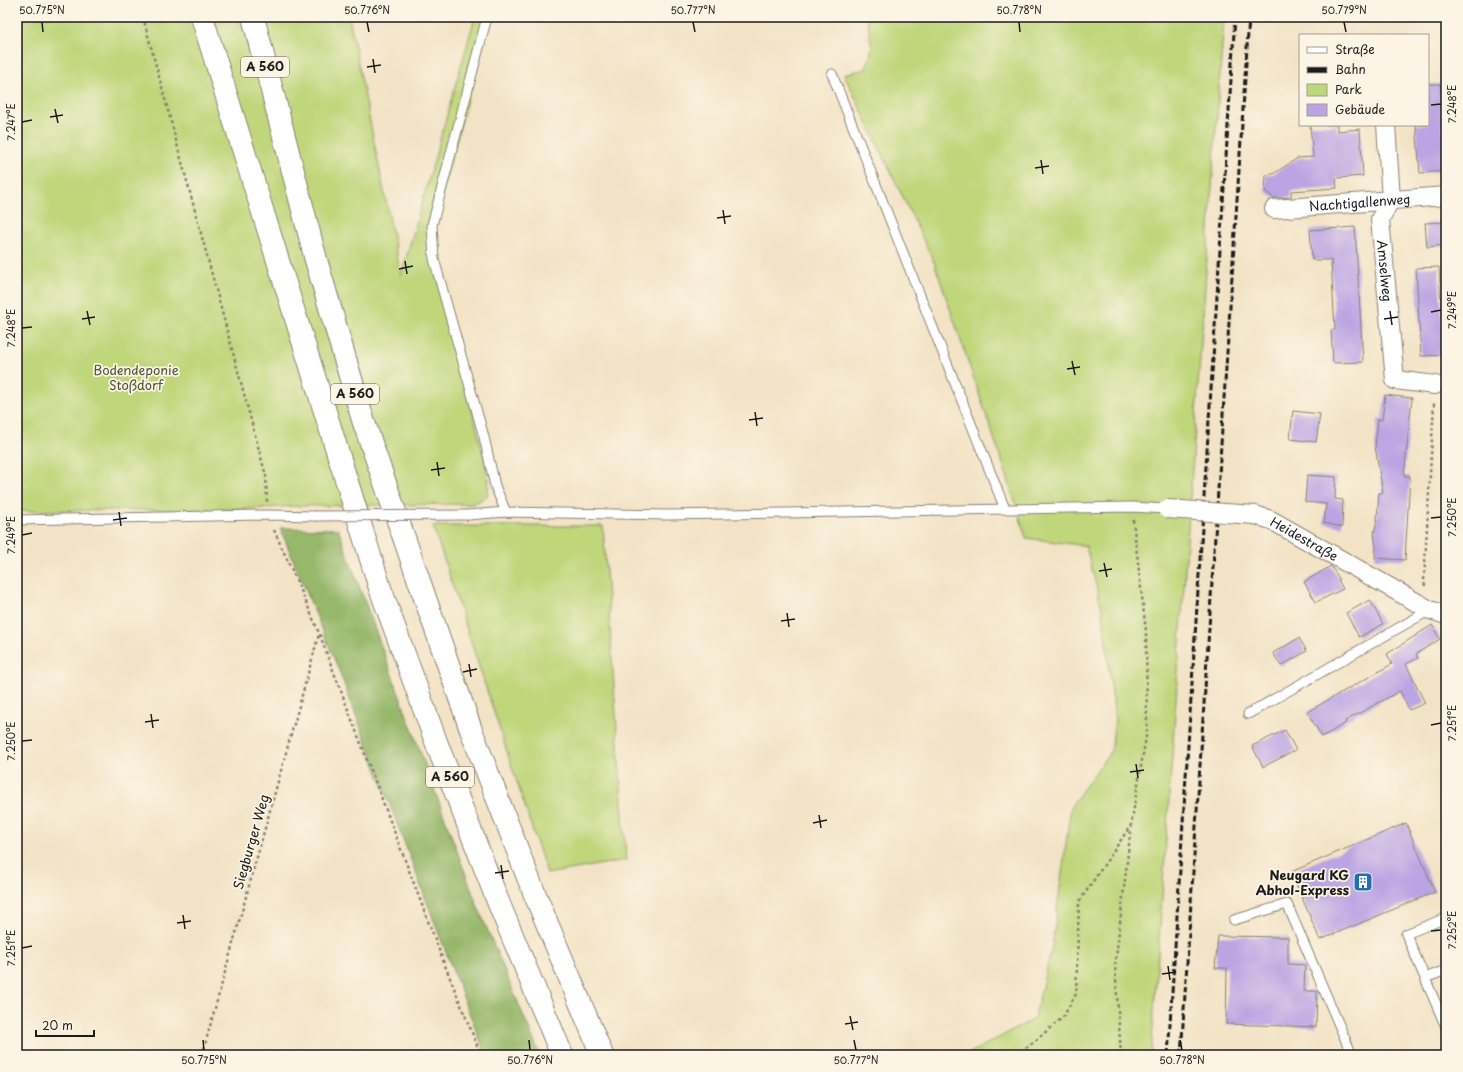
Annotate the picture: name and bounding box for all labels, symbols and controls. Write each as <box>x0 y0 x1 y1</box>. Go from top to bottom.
text: 50.775°N <box>19 2 65 17</box>
text: 50.776°N <box>344 2 390 17</box>
text: 50.777°N <box>670 2 716 17</box>
text: 50.778°N <box>996 2 1042 17</box>
text: 50.779°N <box>1321 2 1367 17</box>
legend <box>1299 34 1429 126</box>
text: Straße <box>1335 40 1375 58</box>
road number: A 560 <box>241 57 289 77</box>
text: Bahn <box>1335 60 1366 78</box>
text: Park <box>1335 80 1362 98</box>
text: 7.248°E <box>1444 85 1459 123</box>
text: Gebäude <box>1335 100 1385 118</box>
text: 7.247°E <box>3 103 18 141</box>
street label: Nachtigallenweg <box>1308 189 1411 215</box>
street label: Amselweg <box>1373 239 1398 303</box>
text: 7.249°E <box>1444 291 1459 329</box>
text: 7.248°E <box>3 309 18 347</box>
park label: Bodendeponie Stoßdorf <box>93 360 179 394</box>
road number: A 560 <box>331 384 379 404</box>
text: 7.250°E <box>1444 497 1459 537</box>
street label: Heidestraße <box>1267 512 1342 565</box>
text: 7.249°E <box>3 516 18 554</box>
text: 7.251°E <box>1444 705 1459 741</box>
text: 7.250°E <box>3 721 18 761</box>
road number: A 560 <box>426 767 474 787</box>
street label: Siegburger Weg <box>228 792 273 892</box>
place label: Neugard KG Abhol-Express <box>1256 865 1349 899</box>
building icon: Neugard KG Abhol-Express <box>1352 871 1374 893</box>
text: 7.252°E <box>1444 911 1459 949</box>
text: 7.251°E <box>3 930 18 966</box>
scale bar <box>36 1012 94 1038</box>
text: 20 m <box>42 1016 73 1034</box>
text: 50.775°N <box>181 1052 227 1067</box>
text: 50.776°N <box>507 1052 553 1067</box>
text: 50.777°N <box>833 1052 879 1067</box>
text: 50.778°N <box>1159 1052 1205 1067</box>

